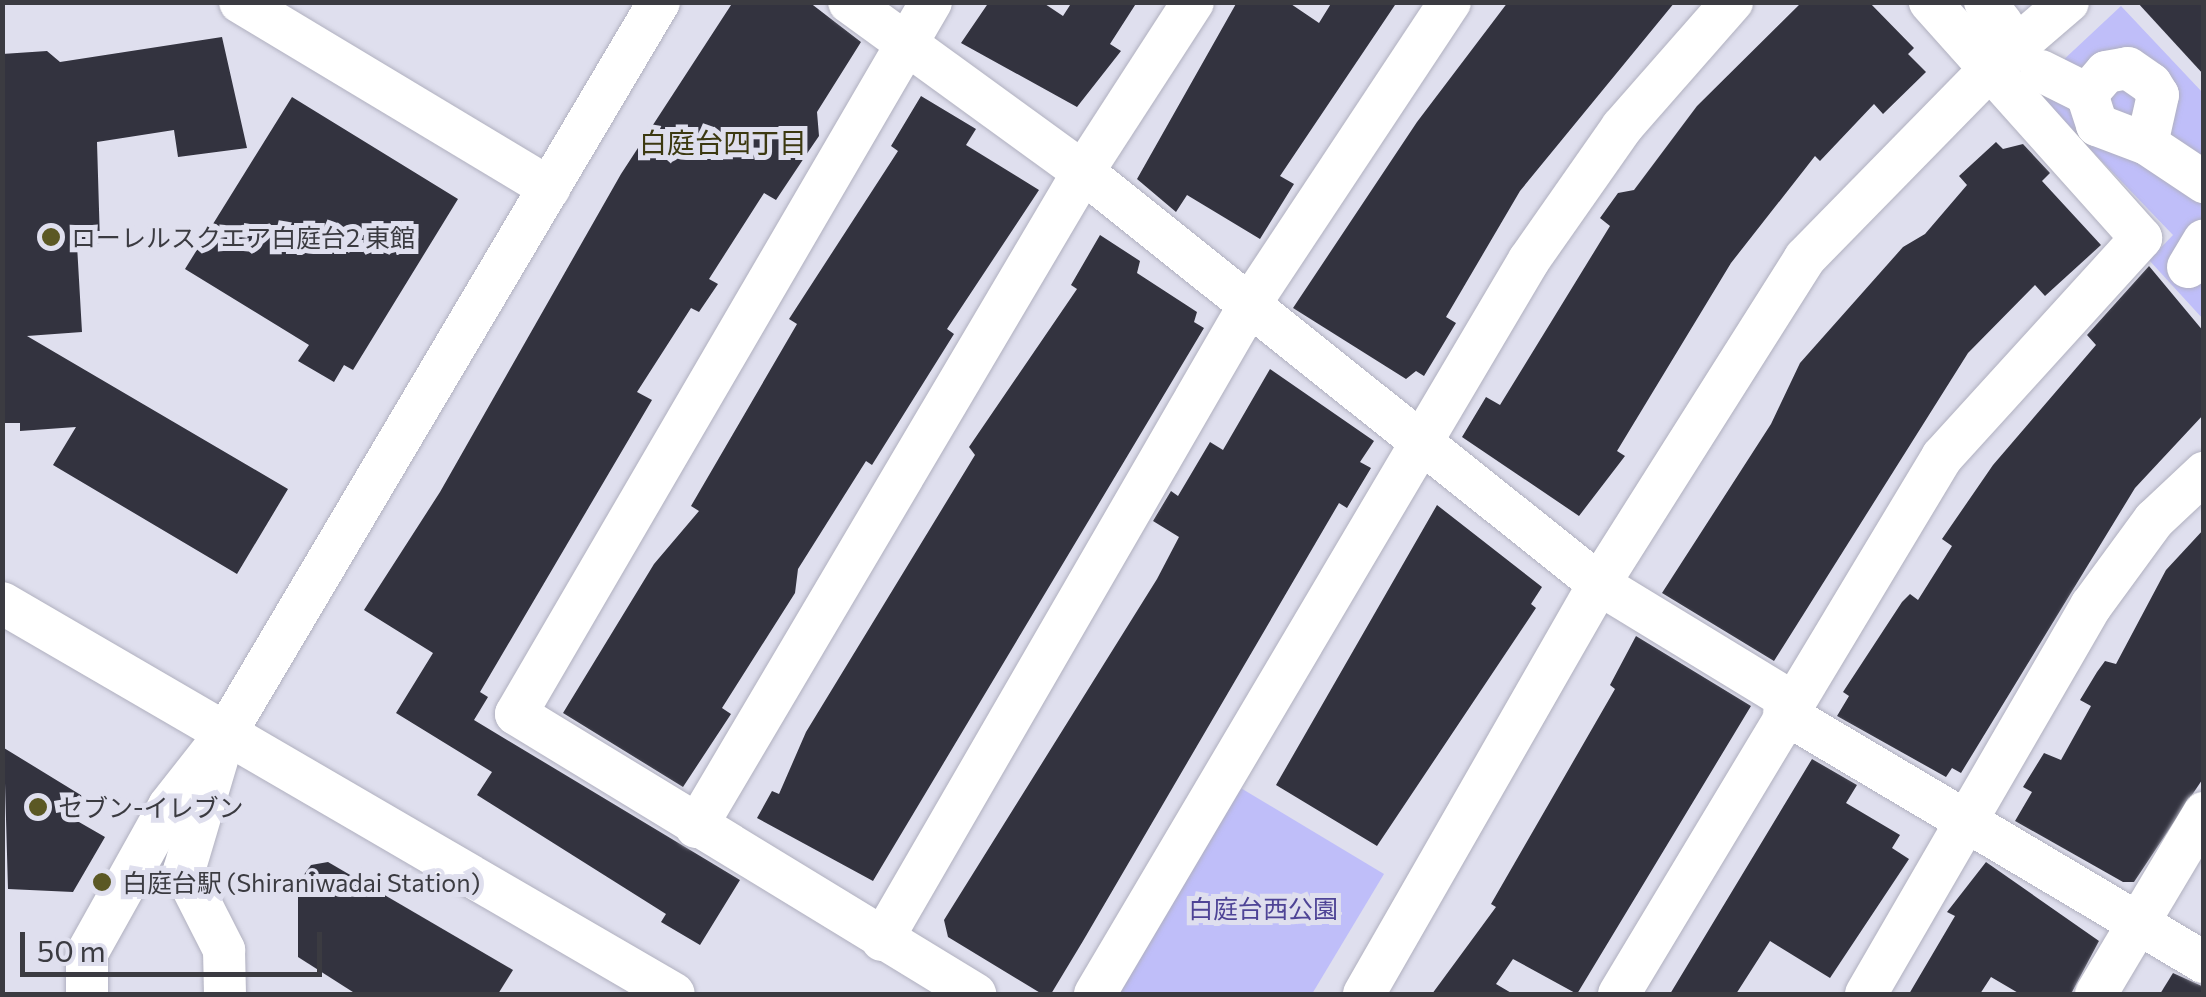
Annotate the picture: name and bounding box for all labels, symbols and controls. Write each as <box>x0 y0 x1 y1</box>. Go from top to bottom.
district label: 白庭台四丁目 <box>639 125 807 159</box>
place label: ローレルスクエア白庭台2 東館 <box>71 222 415 252</box>
marker: ローレルスクエア白庭台2 東館 <box>40 226 62 248</box>
place label: セブン-イレブン <box>58 792 244 822</box>
marker: セブン-イレブン <box>27 796 49 818</box>
place label: 白庭台駅 (Shiraniwadai Station) <box>122 867 480 897</box>
marker: 白庭台駅 (Shiraniwadai Station) <box>91 871 113 893</box>
park label: 白庭台西公園 <box>1188 893 1338 923</box>
scale bar <box>25 912 328 974</box>
text: 50 m <box>37 931 106 968</box>

